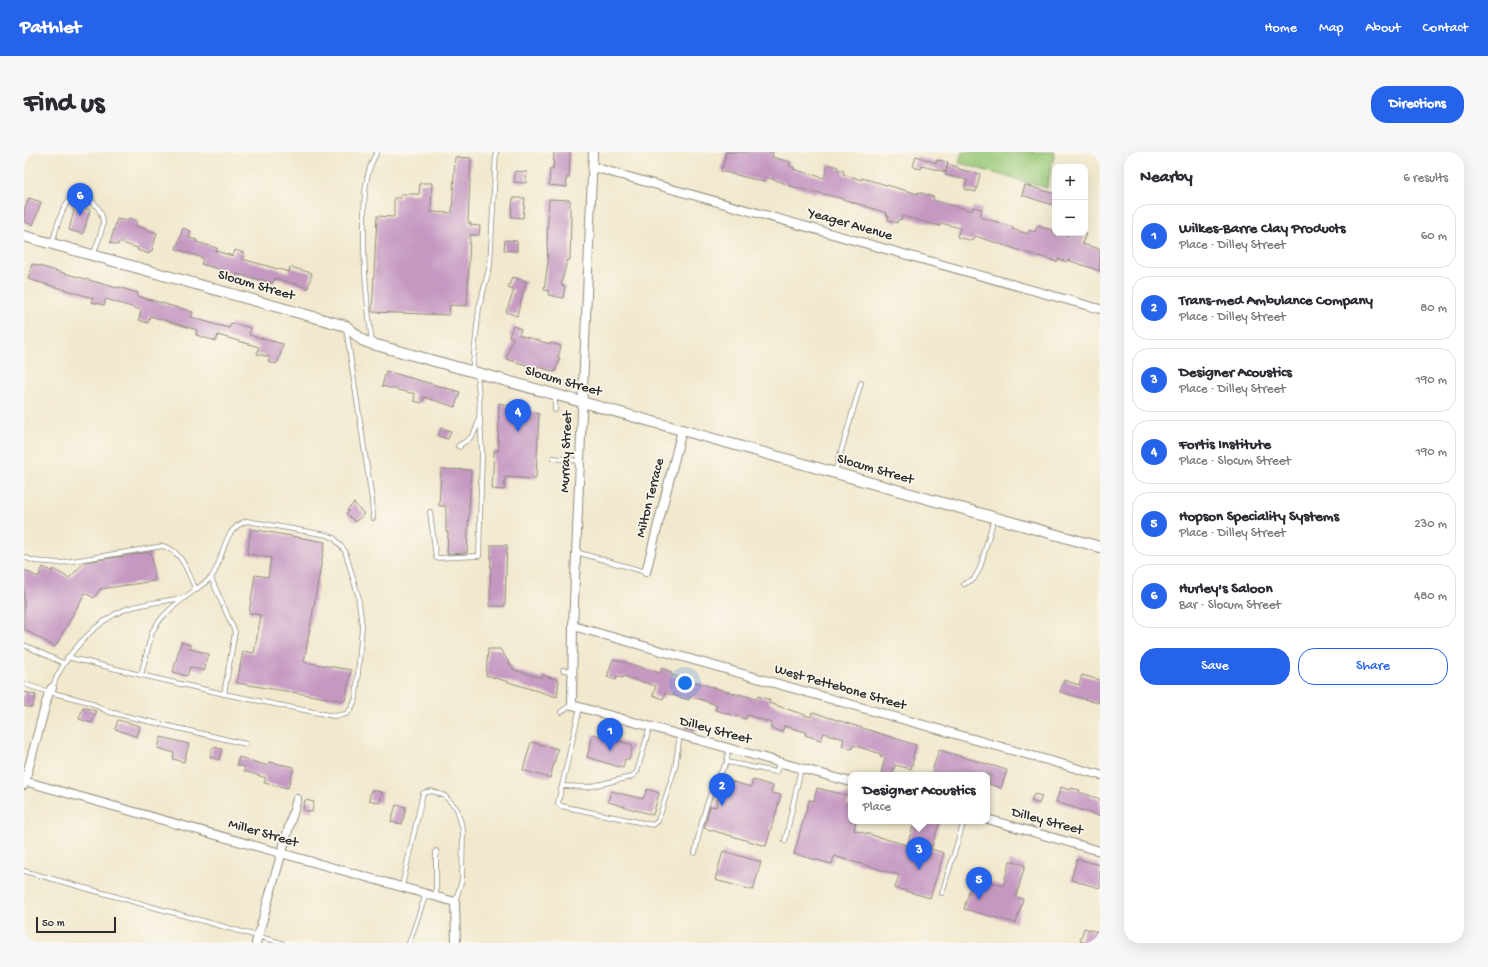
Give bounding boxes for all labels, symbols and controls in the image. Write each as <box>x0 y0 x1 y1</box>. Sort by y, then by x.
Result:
text: Pathlet <box>20 17 81 40</box>
text: Home <box>1265 20 1297 37</box>
text: Map <box>1319 20 1343 37</box>
text: About <box>1365 20 1401 37</box>
text: Contact <box>1423 20 1468 37</box>
button: Directions <box>1371 86 1464 123</box>
text: Find us <box>24 88 104 121</box>
map controls <box>1052 164 1088 236</box>
button: + <box>1052 164 1088 200</box>
text: Nearby <box>1140 168 1193 188</box>
text: 6 results <box>1403 171 1448 186</box>
pin: 6 <box>67 183 93 216</box>
button: − <box>1052 200 1088 236</box>
street label: Yeager Avenue <box>804 204 895 245</box>
text: Wilkes-Barre Clay Products <box>1179 220 1346 238</box>
text: 1 <box>1151 229 1157 244</box>
text: 60 m <box>1421 229 1447 244</box>
text: Place · Dilley Street <box>1179 238 1286 253</box>
street label: Slocum Street <box>216 267 297 305</box>
text: Trans-med Ambulance Company <box>1179 292 1373 310</box>
text: 2 <box>1151 301 1157 316</box>
text: 80 m <box>1420 301 1447 316</box>
text: Place · Dilley Street <box>1179 310 1286 325</box>
street label: Slocum Street <box>523 363 604 401</box>
text: Designer Acoustics <box>1179 364 1292 382</box>
text: 3 <box>1151 373 1157 388</box>
text: 190 m <box>1416 373 1447 388</box>
text: Place · Dilley Street <box>1179 382 1286 397</box>
pin: 4 <box>505 399 531 432</box>
street label: Murray Street <box>557 410 577 493</box>
text: Fortis Institute <box>1179 436 1271 454</box>
text: 4 <box>1151 445 1157 460</box>
text: 190 m <box>1416 445 1447 460</box>
street label: Slocum Street <box>835 451 916 489</box>
text: Place · Slocum Street <box>1179 454 1291 469</box>
street label: Milton Terrace <box>633 456 669 539</box>
text: Hopson Speciality Systems <box>1179 508 1339 526</box>
text: 5 <box>1151 517 1157 532</box>
text: 230 m <box>1414 517 1447 532</box>
text: Place · Dilley Street <box>1179 526 1286 541</box>
text: Hurley's Saloon <box>1179 580 1273 598</box>
text: 6 <box>1151 589 1157 604</box>
text: 480 m <box>1414 589 1447 604</box>
text: Bar · Slocum Street <box>1179 598 1281 613</box>
button: Save <box>1140 648 1290 685</box>
button: Share <box>1298 648 1448 685</box>
street label: West Pettebone Street <box>772 661 909 715</box>
your location <box>675 673 695 693</box>
street label: Dilley Street <box>677 713 754 749</box>
pin: 1 <box>597 718 623 751</box>
popup <box>848 772 990 824</box>
pin: 2 <box>709 773 735 806</box>
text: Designer Acoustics <box>863 782 975 800</box>
text: Place <box>863 800 891 815</box>
street label: Dilley Street <box>1009 804 1086 840</box>
street label: Miller Street <box>226 816 301 852</box>
pin: 3 <box>906 837 932 870</box>
pin: 5 <box>966 867 992 900</box>
scale bar <box>36 915 116 934</box>
text: 50 m <box>42 918 64 930</box>

